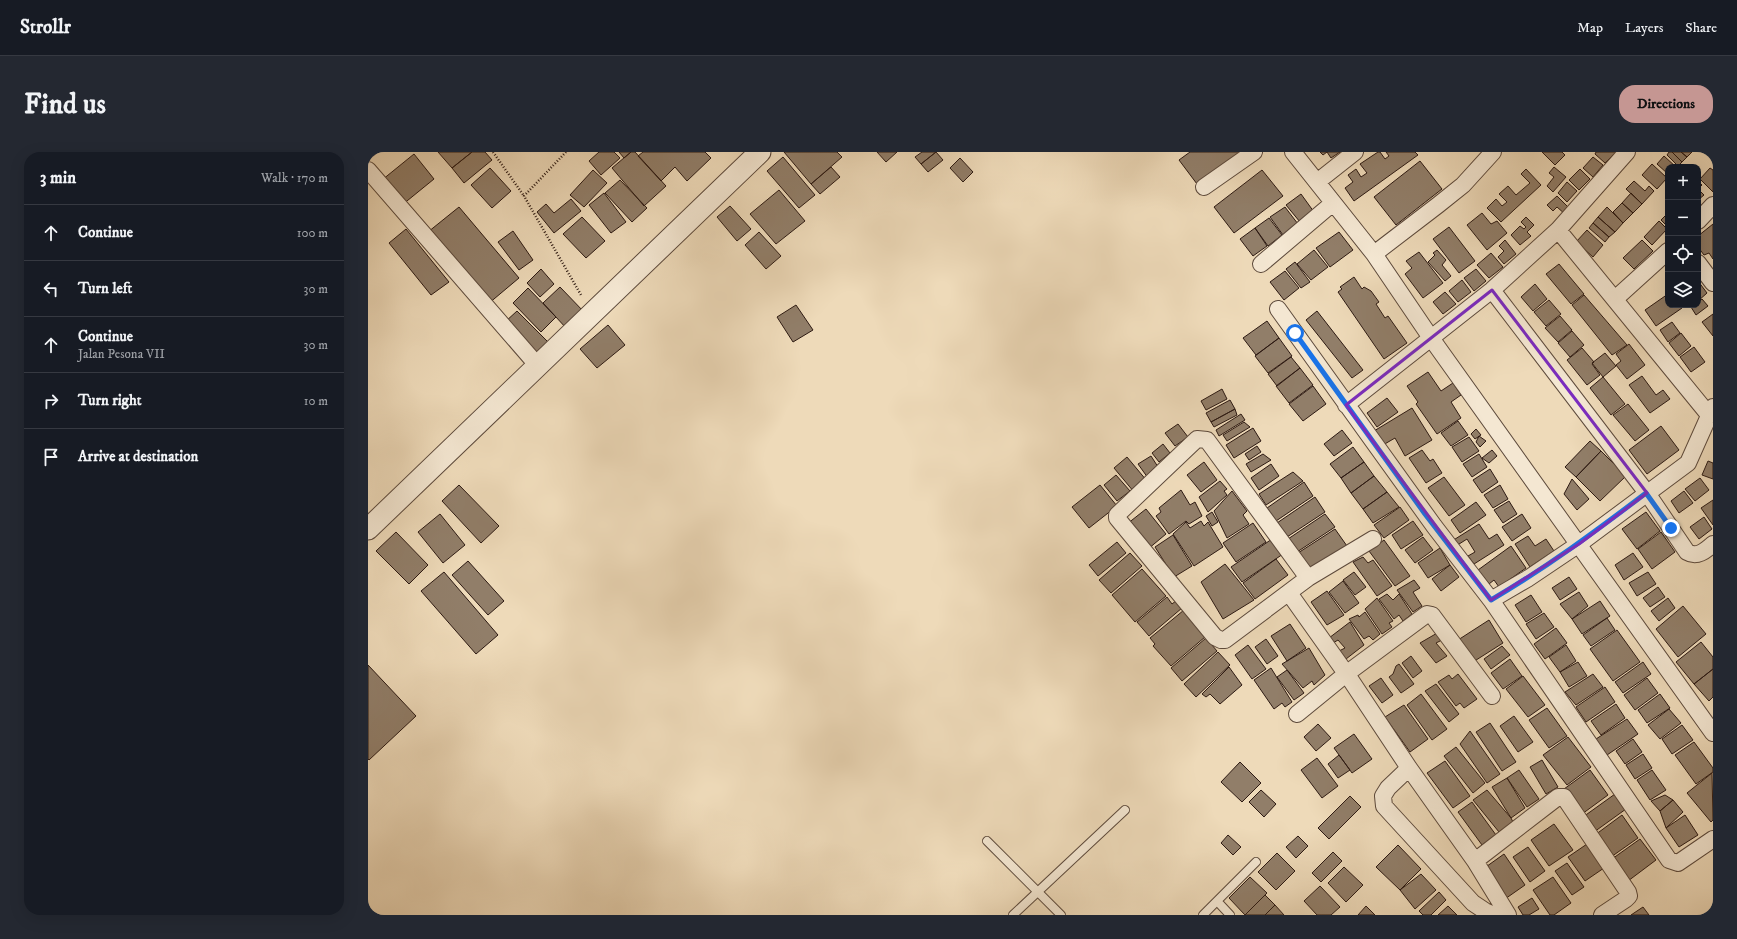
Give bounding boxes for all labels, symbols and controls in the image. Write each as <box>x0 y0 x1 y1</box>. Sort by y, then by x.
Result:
text: Strollr <box>20 16 71 39</box>
text: Map <box>1577 19 1603 37</box>
text: Layers <box>1625 19 1663 37</box>
text: Share <box>1685 19 1717 37</box>
button: Directions <box>1619 85 1713 123</box>
text: Find us <box>24 87 106 122</box>
map controls <box>1665 164 1701 308</box>
button: + <box>1665 164 1701 200</box>
text: 3 min <box>40 167 76 189</box>
text: Walk · 170 m <box>261 170 328 186</box>
button: − <box>1665 200 1701 236</box>
icon: ahead <box>40 222 62 244</box>
text: Continue <box>78 223 133 242</box>
text: 100 m <box>297 225 328 241</box>
button: locate <box>1665 236 1701 272</box>
button: layers <box>1665 272 1701 308</box>
icon: left <box>40 278 62 300</box>
text: Turn left <box>78 279 132 298</box>
text: 30 m <box>304 281 328 297</box>
route start <box>1286 324 1304 342</box>
text: Continue <box>78 327 133 346</box>
icon: ahead <box>40 334 62 356</box>
text: 30 m <box>304 337 328 353</box>
text: Jalan Pesona VII <box>78 346 165 362</box>
icon: right <box>40 390 62 412</box>
text: Turn right <box>78 391 141 410</box>
text: 10 m <box>304 393 328 409</box>
icon: arrive <box>40 446 62 468</box>
text: Arrive at destination <box>78 447 198 466</box>
route end <box>1662 519 1680 537</box>

